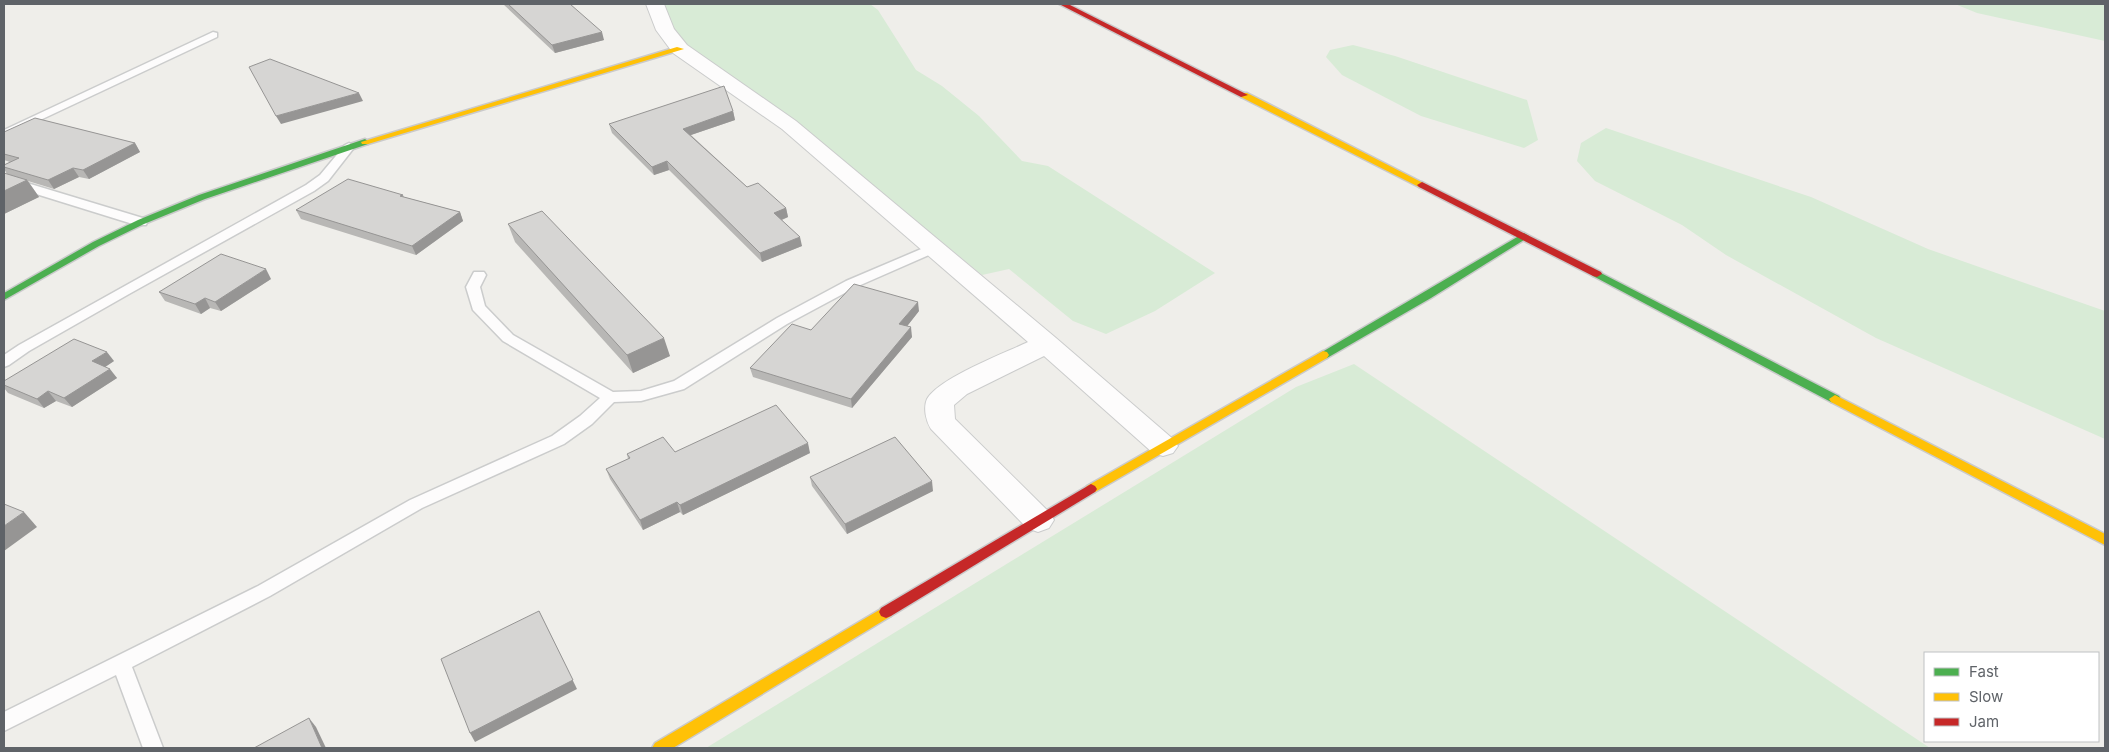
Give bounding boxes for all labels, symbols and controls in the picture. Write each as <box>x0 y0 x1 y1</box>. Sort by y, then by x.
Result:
legend <box>1924 652 2099 742</box>
text: Fast <box>1969 662 1999 681</box>
text: Slow <box>1969 687 2003 706</box>
text: Jam <box>1969 712 1999 731</box>

